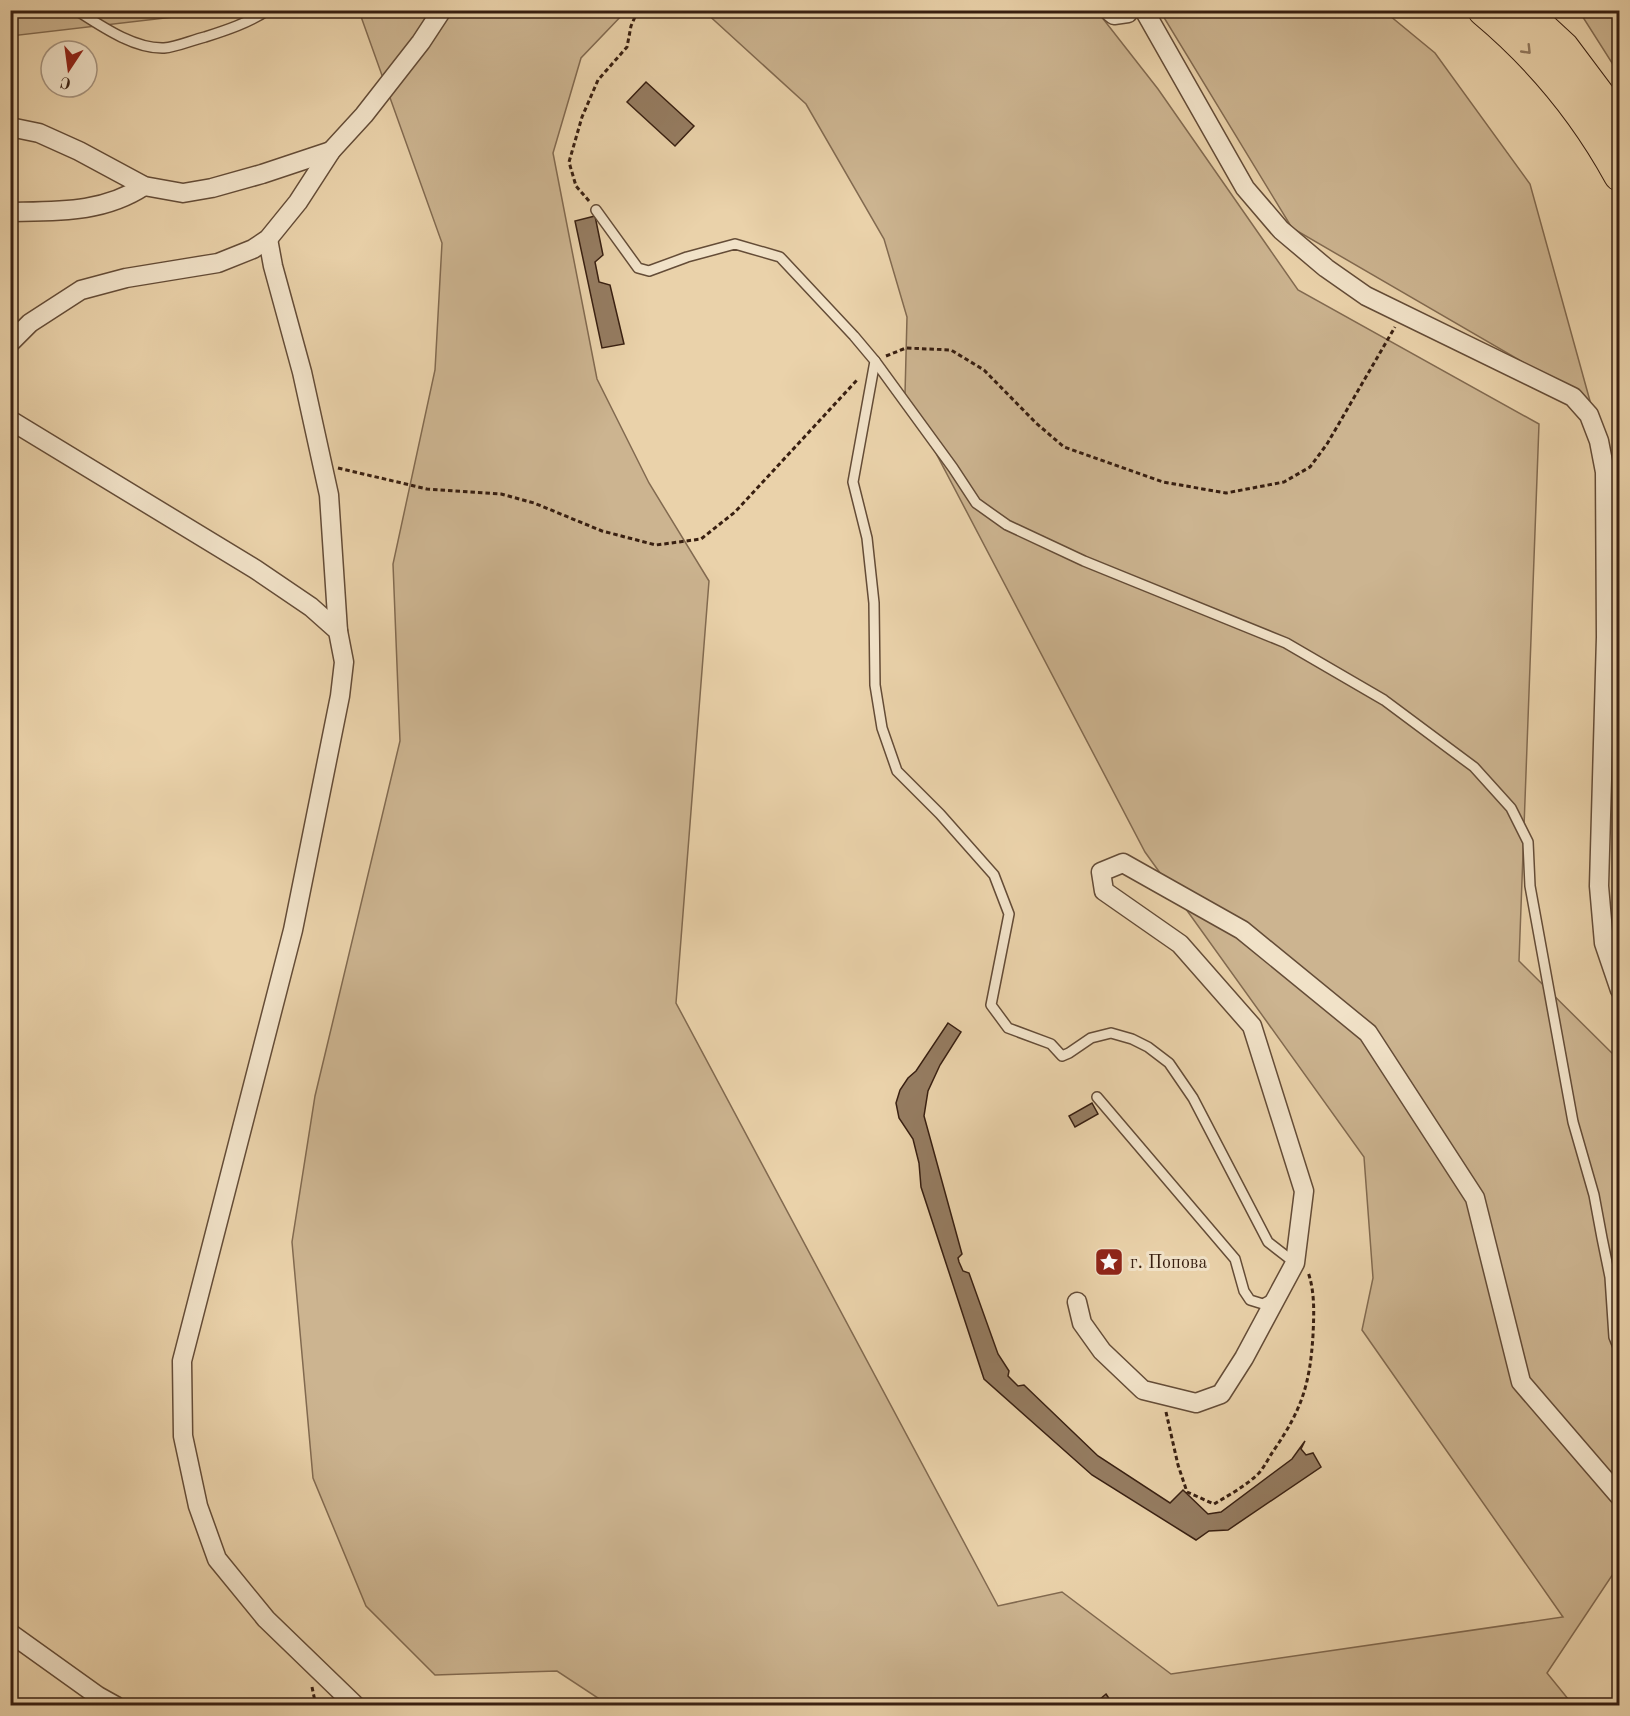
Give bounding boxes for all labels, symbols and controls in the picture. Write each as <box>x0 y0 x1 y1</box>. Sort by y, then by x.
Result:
north arrow <box>39 39 99 99</box>
one-way arrow <box>1520 44 1531 54</box>
text: С <box>59 73 73 91</box>
place icon: г. Попова <box>1093 1246 1125 1278</box>
place label: г. Попова <box>1130 1254 1207 1272</box>

